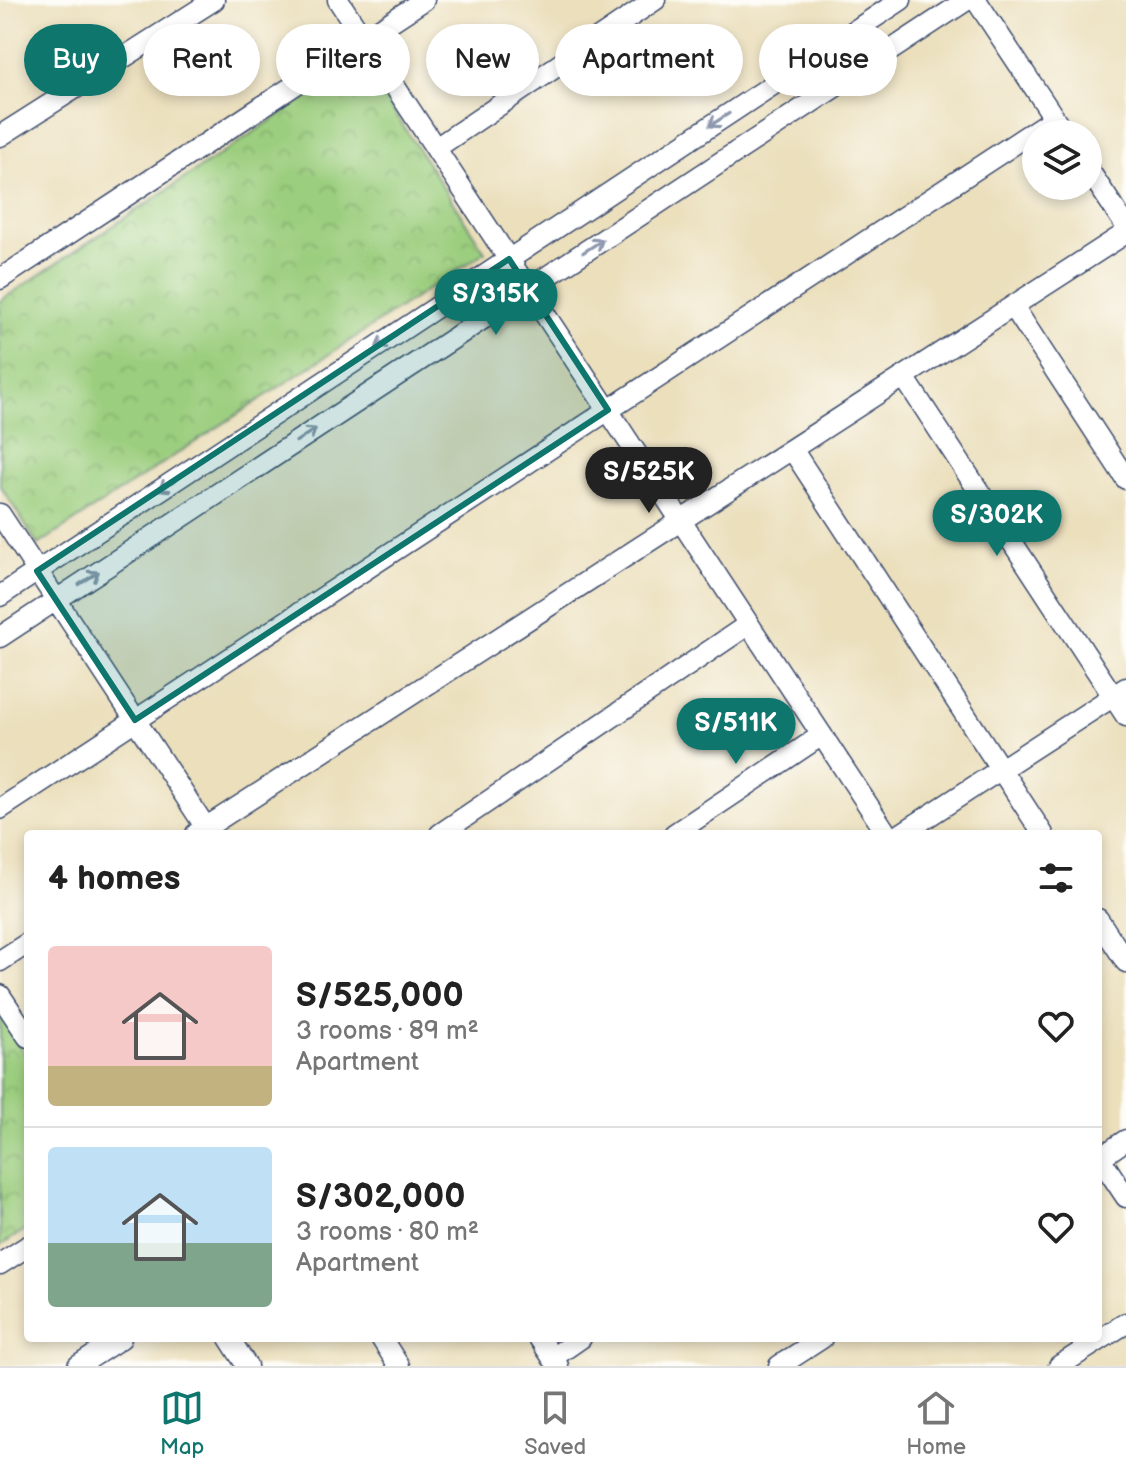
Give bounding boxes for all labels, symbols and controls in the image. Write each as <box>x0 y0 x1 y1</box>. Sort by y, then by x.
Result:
chip: Buy <box>24 24 127 96</box>
chip: Rent <box>143 24 260 96</box>
chip: Filters <box>276 24 410 96</box>
chip: New <box>426 24 539 96</box>
chip: Apartment <box>555 24 743 96</box>
chip: House <box>759 24 897 96</box>
one-way arrow <box>709 112 731 129</box>
map controls <box>1022 120 1102 200</box>
button: layers <box>1022 120 1102 200</box>
one-way arrow <box>581 238 604 254</box>
pin: S/315K <box>431 269 561 337</box>
text: S/315K <box>452 279 540 310</box>
one-way arrow <box>375 333 397 349</box>
one-way arrow <box>294 427 316 444</box>
pin: S/525K <box>584 447 714 515</box>
text: S/525K <box>603 457 695 488</box>
one-way arrow <box>158 476 180 492</box>
pin: S/302K <box>932 490 1062 558</box>
text: S/302K <box>951 500 1043 531</box>
one-way arrow <box>77 570 99 587</box>
pin: S/511K <box>671 698 801 766</box>
text: S/511K <box>695 708 777 739</box>
icon: filters <box>1034 856 1078 900</box>
text: 4 homes <box>48 858 180 899</box>
text: S/525,000 <box>296 975 464 1016</box>
icon: home <box>112 978 208 1074</box>
icon: heart <box>1034 1004 1078 1048</box>
text: 3 rooms · 89 m² <box>296 1016 479 1047</box>
text: Apartment <box>296 1047 419 1078</box>
text: S/302,000 <box>296 1176 465 1217</box>
icon: home <box>112 1179 208 1275</box>
icon: heart <box>1034 1205 1078 1249</box>
text: 3 rooms · 80 m² <box>296 1217 479 1248</box>
text: Apartment <box>296 1248 419 1279</box>
tab: Map <box>160 1386 204 1461</box>
tab: Saved <box>524 1386 586 1461</box>
tab: Home <box>906 1386 966 1461</box>

